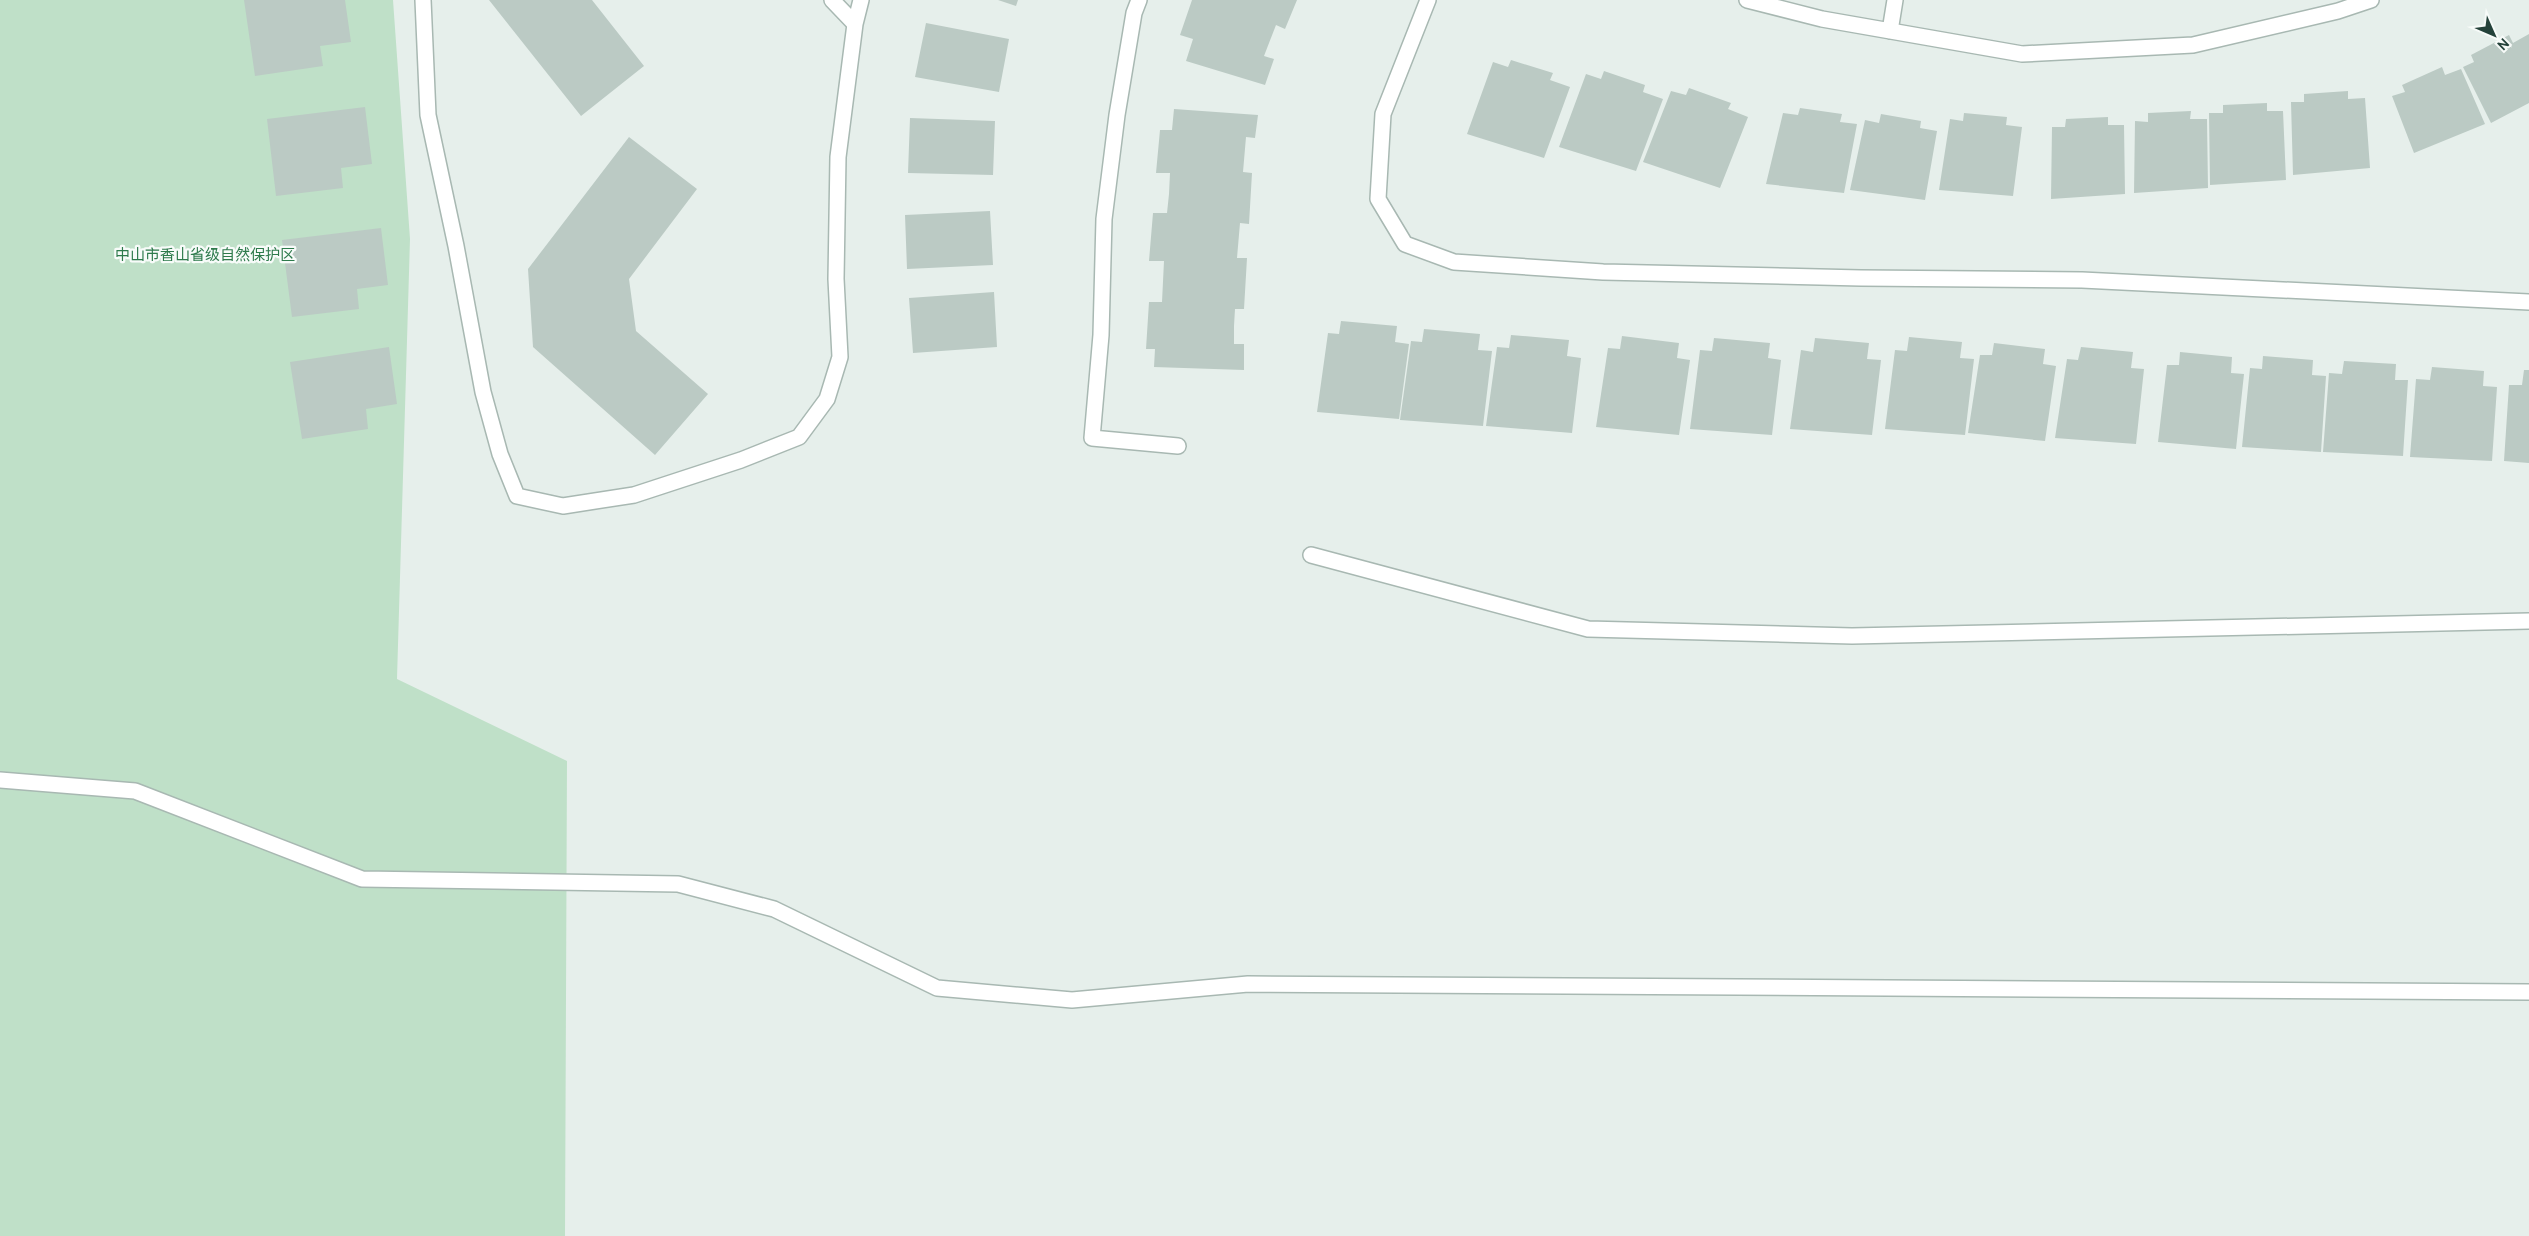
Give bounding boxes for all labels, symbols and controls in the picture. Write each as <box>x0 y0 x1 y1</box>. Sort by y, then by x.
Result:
north arrow <box>2469 10 2519 60</box>
text: N <box>2493 34 2513 54</box>
park label: 中山市香山省级自然保护区 <box>115 246 295 264</box>

